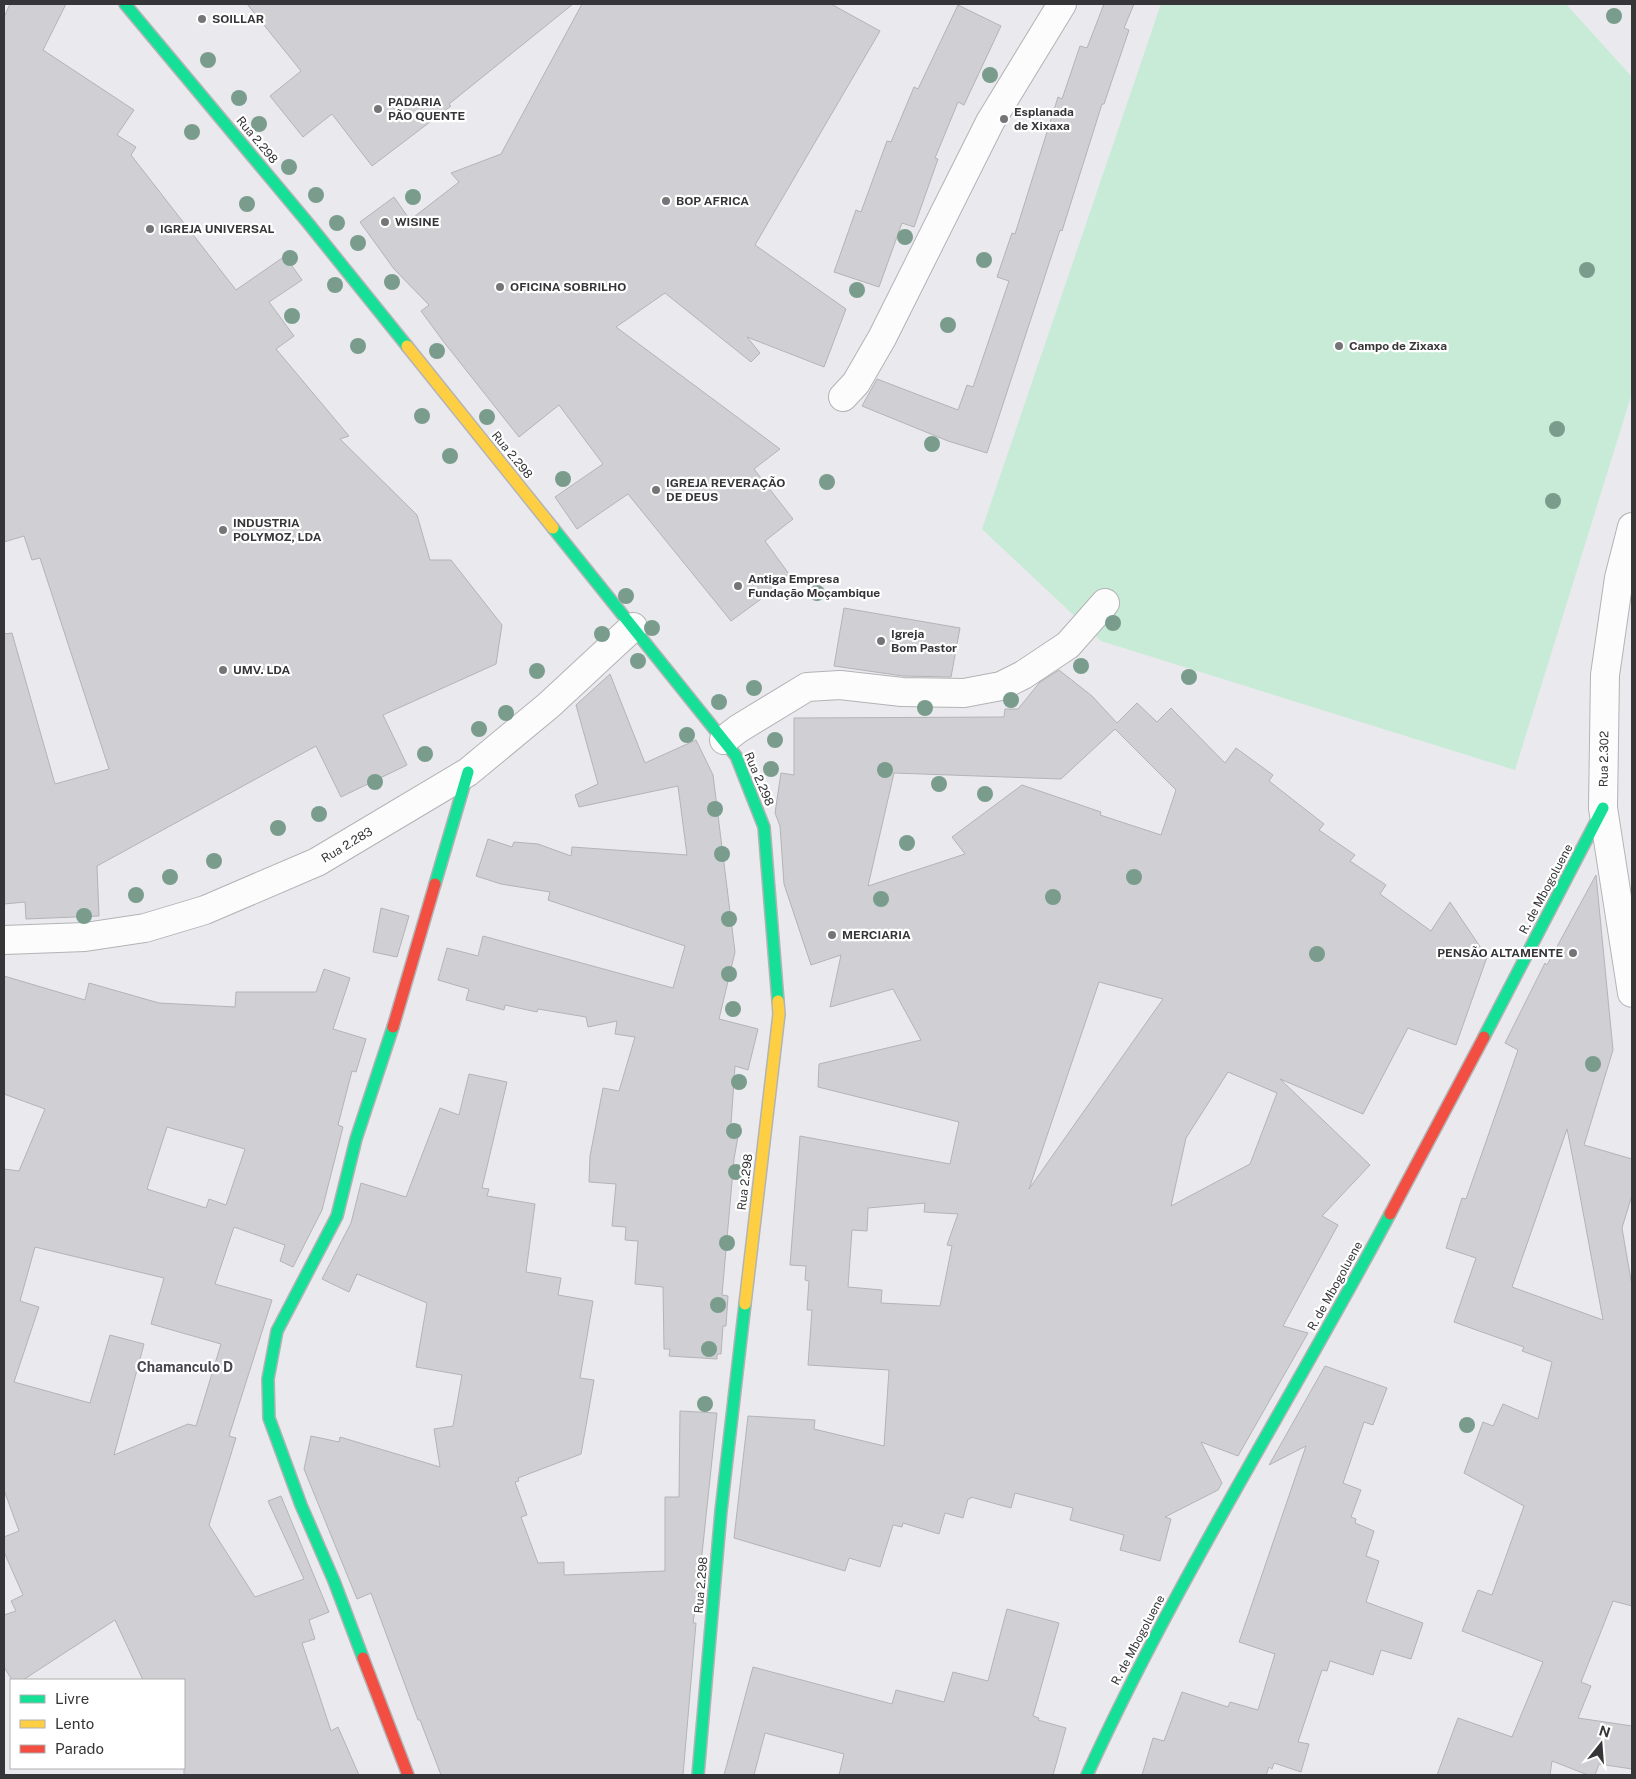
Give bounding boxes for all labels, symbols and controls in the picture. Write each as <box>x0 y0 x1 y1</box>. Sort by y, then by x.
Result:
place label: SOILLAR <box>212 12 264 26</box>
marker: SOILLAR <box>196 13 208 25</box>
place label: PADARIA PÃO QUENTE <box>388 95 465 123</box>
marker: PADARIA PÃO QUENTE <box>372 103 384 115</box>
place label: Esplanada de Xixaxa <box>1014 105 1074 133</box>
marker: Esplanada de Xixaxa <box>998 113 1010 125</box>
street label: Rua 2.298 <box>233 114 281 166</box>
place label: BOP AFRICA <box>676 194 749 208</box>
marker: BOP AFRICA <box>660 195 672 207</box>
place label: WISINE <box>395 215 439 229</box>
marker: WISINE <box>379 216 391 228</box>
place label: IGREJA UNIVERSAL <box>160 222 275 236</box>
marker: IGREJA UNIVERSAL <box>144 223 156 235</box>
place label: OFICINA SOBRILHO <box>510 280 626 294</box>
marker: OFICINA SOBRILHO <box>494 281 506 293</box>
place label: Campo de Zixaxa <box>1349 339 1447 353</box>
marker: Campo de Zixaxa <box>1333 340 1345 352</box>
street label: Rua 2.298 <box>489 428 536 482</box>
place label: IGREJA REVERAÇÃO DE DEUS <box>666 476 785 504</box>
marker: IGREJA REVERAÇÃO DE DEUS <box>650 484 662 496</box>
place label: INDUSTRIA POLYMOZ, LDA <box>233 516 322 544</box>
marker: INDUSTRIA POLYMOZ, LDA <box>217 524 229 536</box>
place label: Antiga Empresa Fundação Moçambique <box>748 572 880 600</box>
marker: Antiga Empresa Fundação Moçambique <box>732 580 744 592</box>
place label: Igreja Bom Pastor <box>891 627 957 655</box>
marker: Igreja Bom Pastor <box>875 635 887 647</box>
place label: UMV. LDA <box>233 663 291 677</box>
marker: UMV. LDA <box>217 664 229 676</box>
street label: Rua 2.302 <box>1597 731 1611 787</box>
street label: Rua 2.298 <box>741 750 777 808</box>
street label: Rua 2.283 <box>319 824 375 866</box>
street label: R. de Mbogoluene <box>1516 841 1576 936</box>
place label: MERCIARIA <box>842 928 911 942</box>
marker: MERCIARIA <box>826 929 838 941</box>
place label: PENSÃO ALTAMENTE <box>1437 946 1563 960</box>
marker: PENSÃO ALTAMENTE <box>1567 947 1579 959</box>
street label: Rua 2.298 <box>735 1153 755 1211</box>
street label: R. de Mbogoluene <box>1305 1239 1365 1333</box>
district label: Chamanculo D <box>137 1359 233 1375</box>
street label: Rua 2.298 <box>692 1556 710 1614</box>
street label: R. de Mbogoluene <box>1108 1592 1168 1687</box>
legend <box>10 1679 185 1769</box>
text: Livre <box>55 1690 89 1707</box>
text: Lento <box>55 1715 94 1732</box>
north arrow <box>1576 1719 1626 1769</box>
text: N <box>1597 1722 1612 1741</box>
text: Parado <box>55 1740 104 1757</box>

